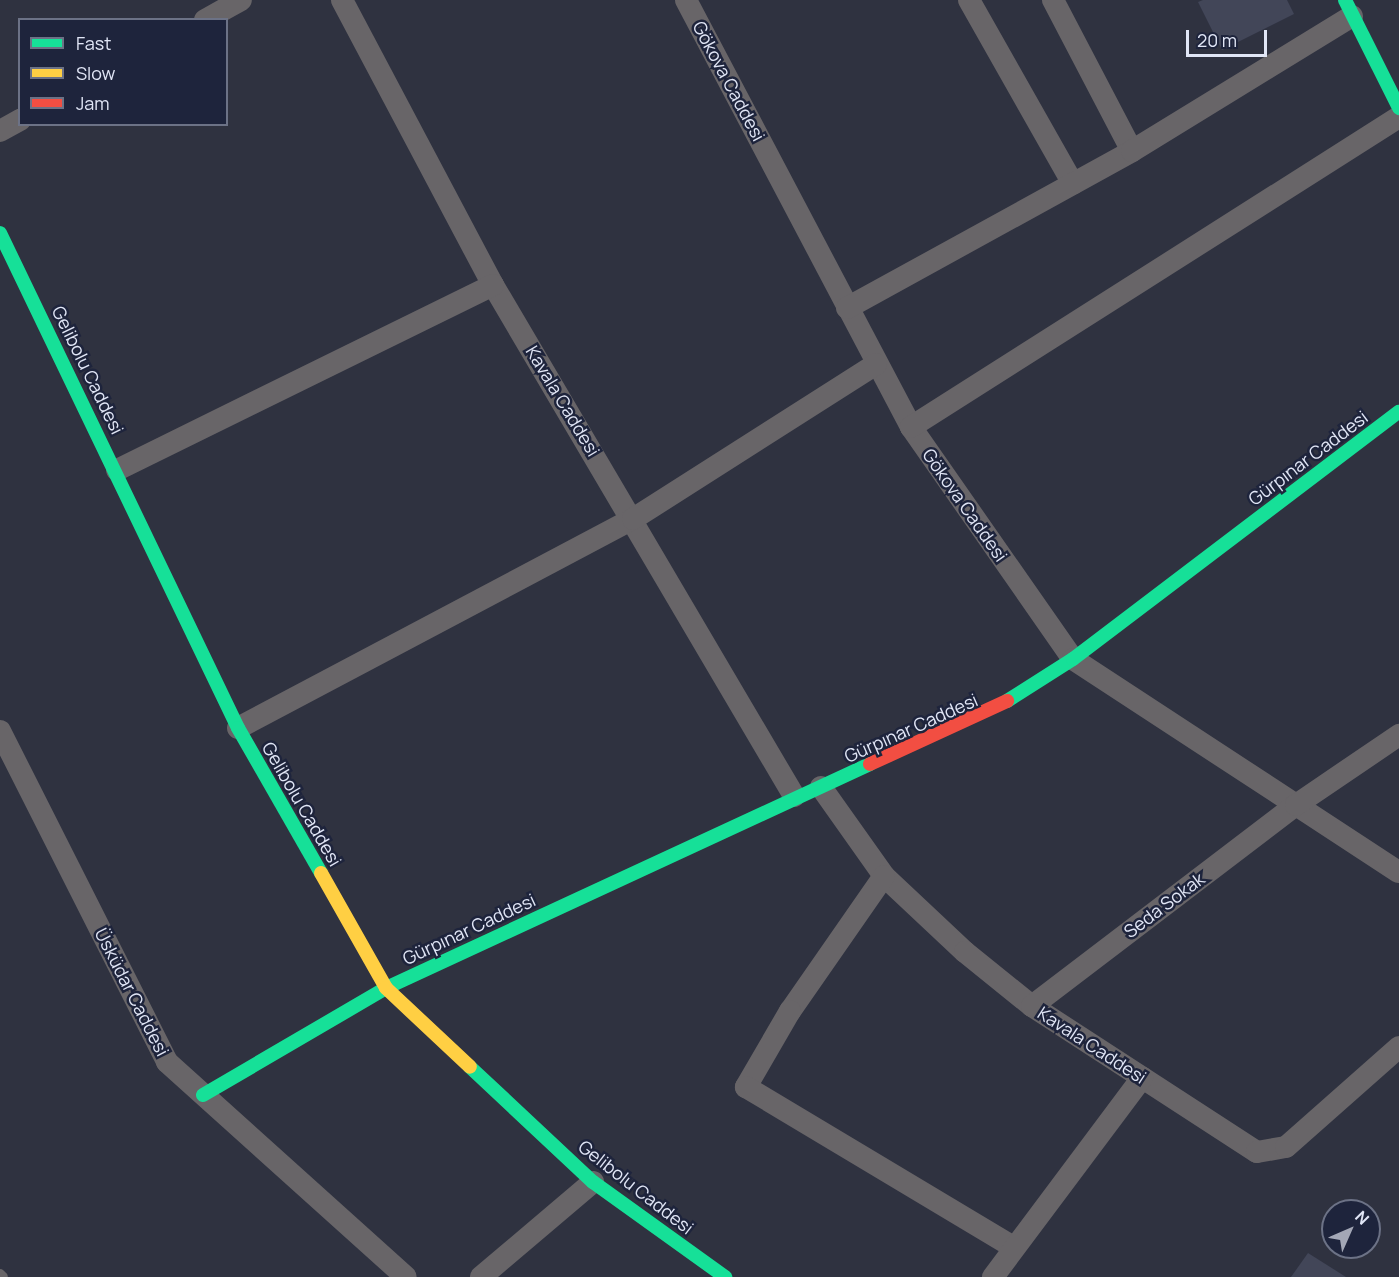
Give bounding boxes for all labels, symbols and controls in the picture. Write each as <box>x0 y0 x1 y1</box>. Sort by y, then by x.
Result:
street label: Gökova Caddesi <box>688 17 770 145</box>
legend <box>18 18 228 126</box>
scale bar <box>1189 18 1270 56</box>
text: 20 m <box>1197 28 1237 52</box>
text: Fast <box>76 31 111 55</box>
text: Slow <box>76 61 115 85</box>
text: Jam <box>76 91 110 115</box>
street label: Gelibolu Caddesi <box>48 302 128 438</box>
street label: Kavala Caddesi <box>522 342 604 460</box>
street label: Gürpınar Caddesi <box>1244 406 1372 510</box>
street label: Gökova Caddesi <box>918 444 1012 566</box>
street label: Gürpınar Caddesi <box>841 689 981 767</box>
street label: Gelibolu Caddesi <box>258 738 346 870</box>
street label: Seda Sokak <box>1119 868 1209 942</box>
street label: Gürpınar Caddesi <box>399 889 539 969</box>
street label: Üsküdar Caddesi <box>90 924 174 1060</box>
street label: Kavala Caddesi <box>1034 1002 1150 1088</box>
street label: Gelibolu Caddesi <box>574 1135 698 1239</box>
north arrow <box>1321 1199 1381 1259</box>
text: N <box>1350 1206 1374 1230</box>

